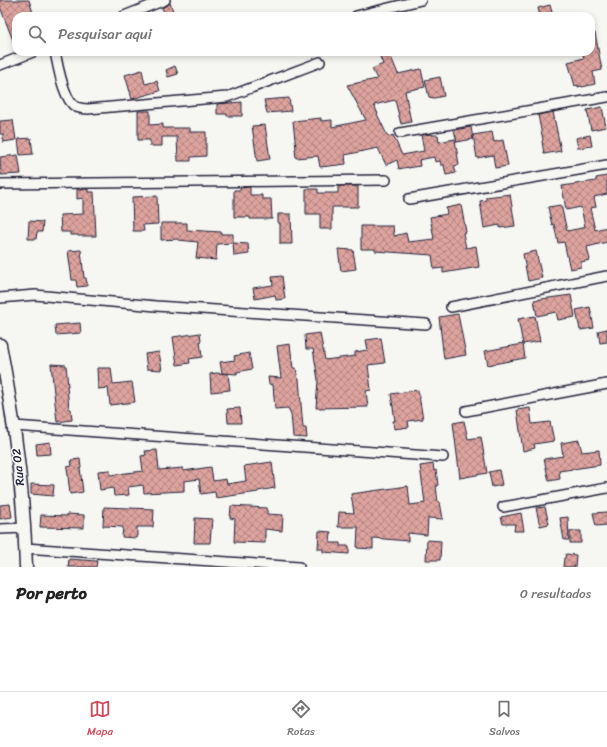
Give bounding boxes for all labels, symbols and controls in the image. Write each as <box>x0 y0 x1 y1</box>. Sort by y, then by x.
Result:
search box <box>12 12 595 56</box>
text: Pesquisar aqui <box>58 21 152 47</box>
icon: search <box>26 23 48 45</box>
street label: Rua 02 <box>5 447 31 487</box>
text: Por perto <box>16 578 87 608</box>
text: 0 resultados <box>520 582 591 605</box>
tab: Mapa <box>87 698 113 741</box>
tab: Rotas <box>287 698 315 741</box>
tab: Salvos <box>489 698 520 741</box>

